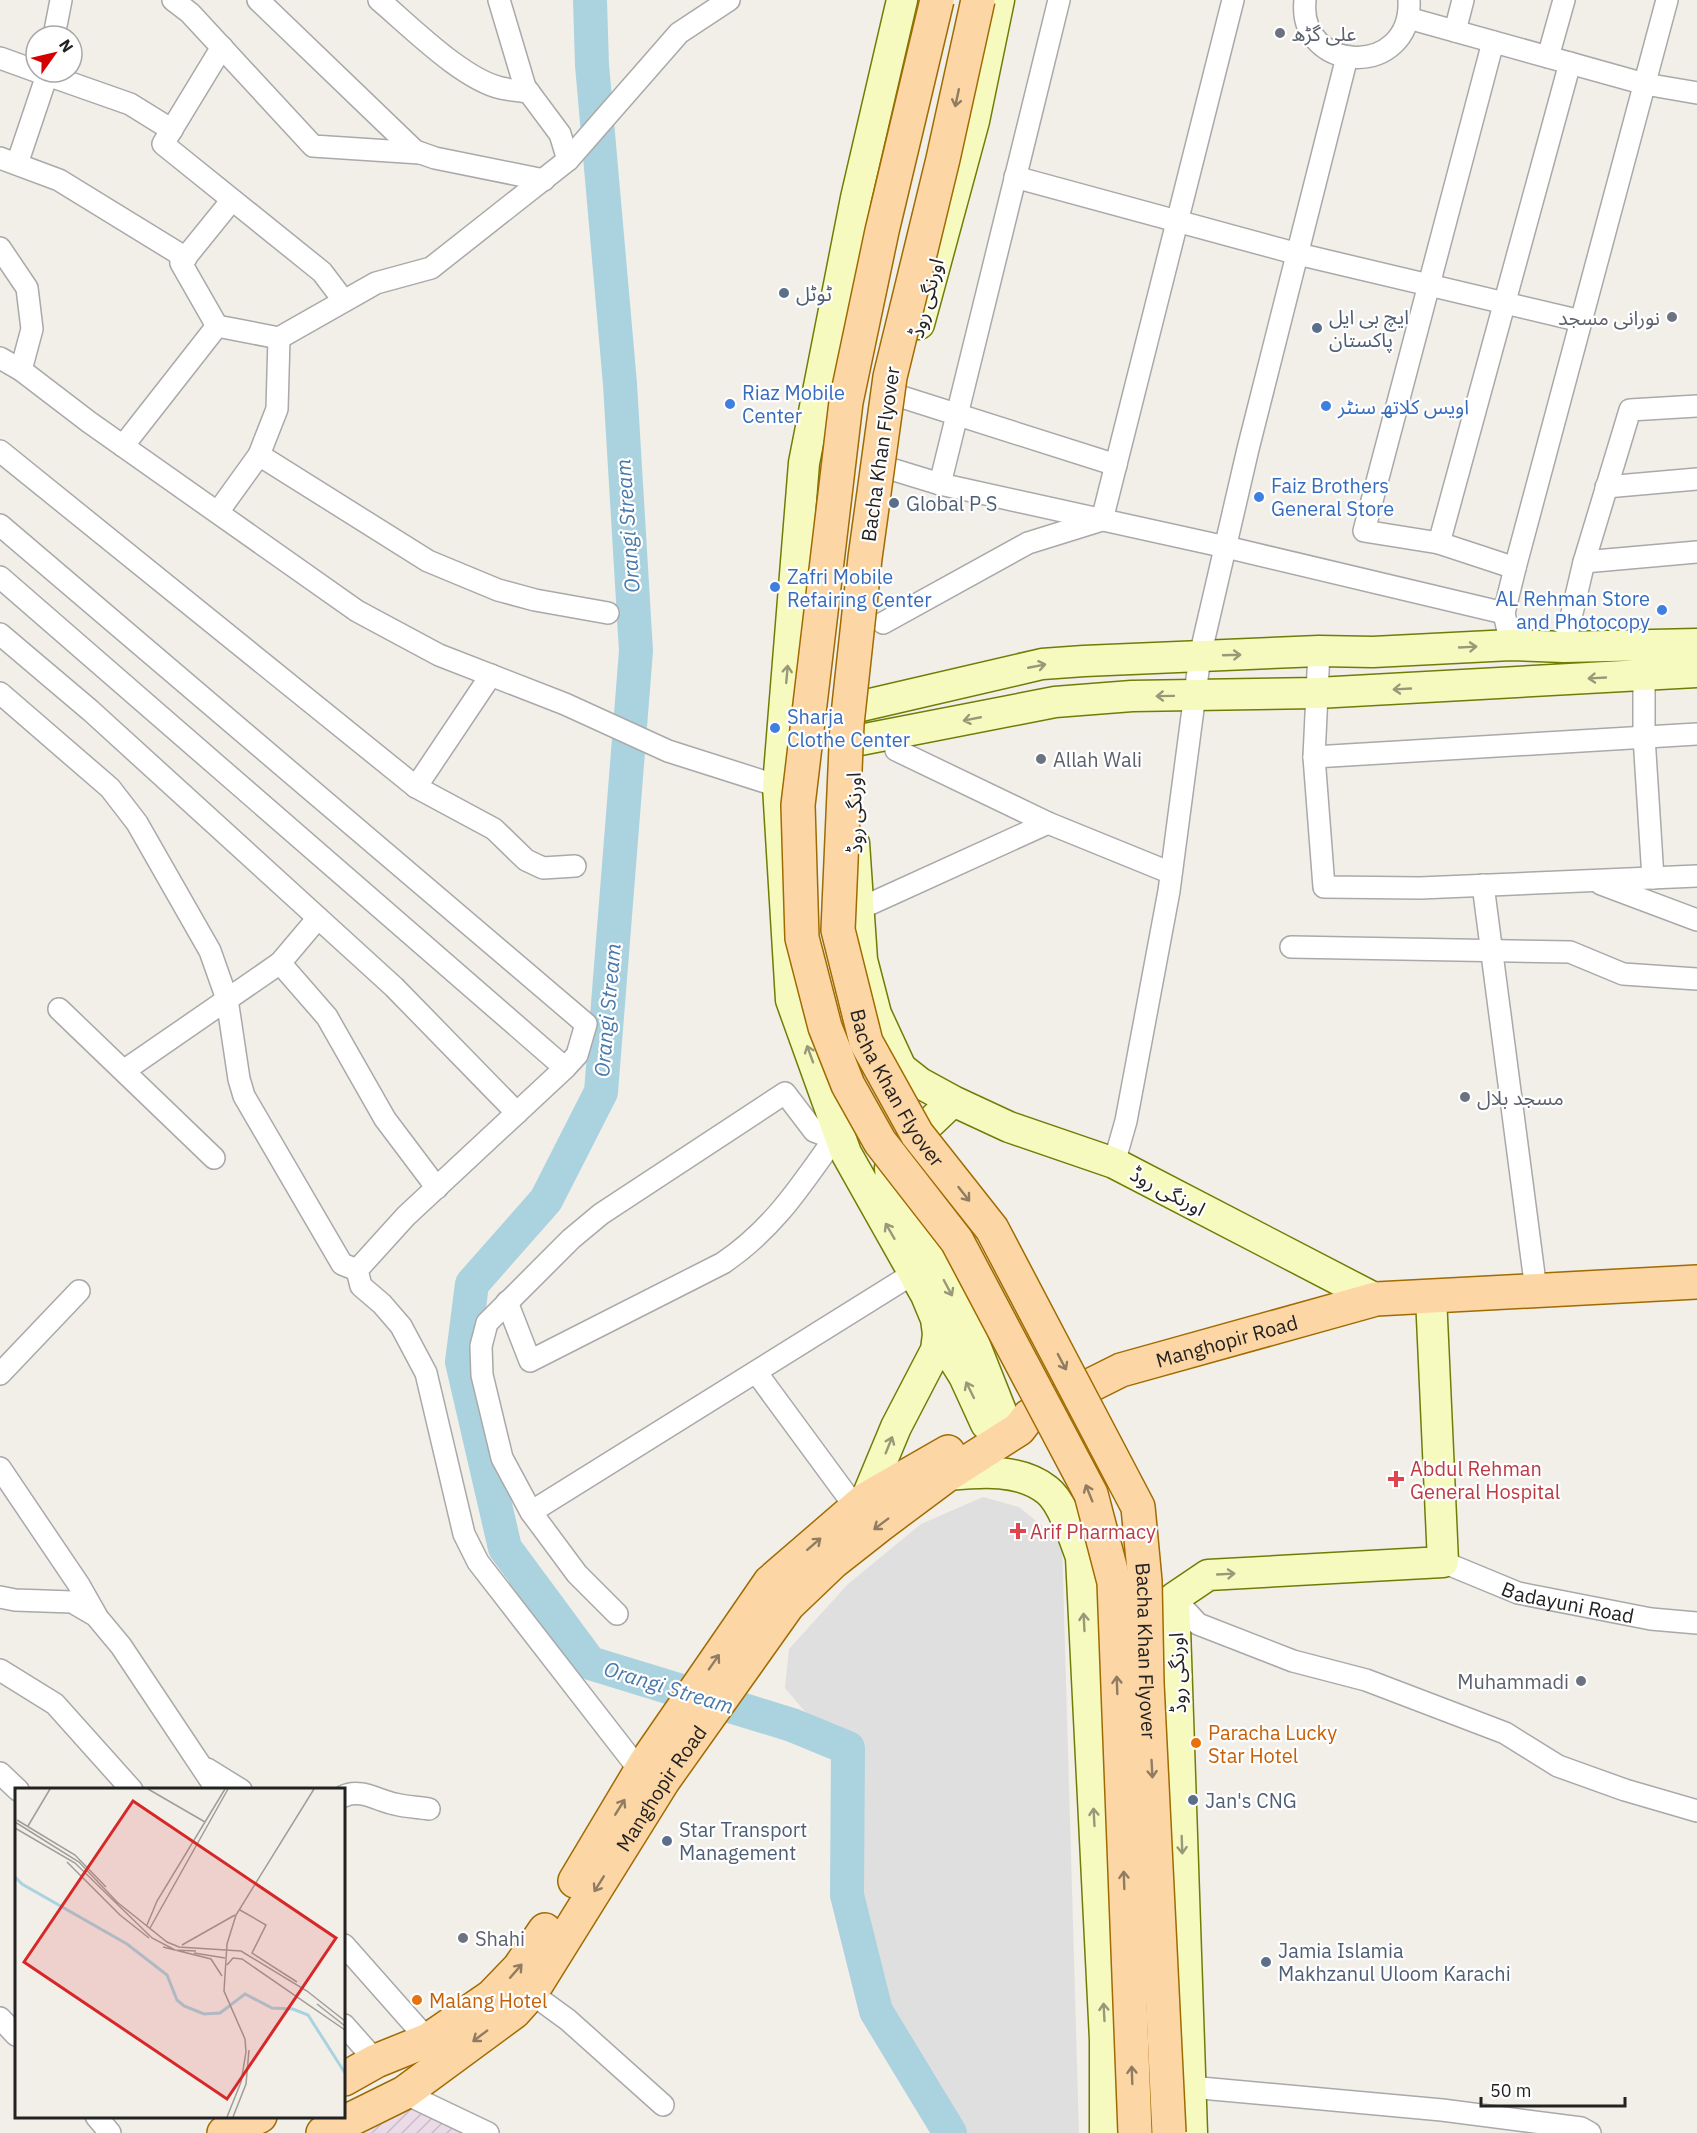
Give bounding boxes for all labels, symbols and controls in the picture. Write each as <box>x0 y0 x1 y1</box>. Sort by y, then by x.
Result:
place label: علی گڑھ <box>1292 20 1356 47</box>
north arrow <box>24 24 84 84</box>
marker: علی گڑھ <box>1273 26 1287 40</box>
text: N <box>55 35 78 56</box>
one-way arrow <box>951 88 962 107</box>
street label: اورنگی روڈ <box>902 255 950 341</box>
place label: ٹوٹل <box>796 280 832 307</box>
marker: ٹوٹل <box>777 286 791 300</box>
place label: ایچ بی ایل پاکستان <box>1329 303 1409 353</box>
place label: نورانی مسجد <box>1558 304 1660 331</box>
marker: نورانی مسجد <box>1665 310 1679 324</box>
marker: ایچ بی ایل پاکستان <box>1310 321 1324 335</box>
street label: Bacha Khan Flyover <box>854 365 906 543</box>
place label: Riaz Mobile Center <box>742 379 845 429</box>
place label: اویس کلاتھ سنٹر <box>1337 393 1469 420</box>
marker: Riaz Mobile Center <box>723 397 737 411</box>
marker: اویس کلاتھ سنٹر <box>1319 399 1333 413</box>
water label: Orangi Stream <box>608 458 646 594</box>
place label: Faiz Brothers General Store <box>1271 472 1394 522</box>
place label: Global P S <box>906 490 997 517</box>
marker: Faiz Brothers General Store <box>1252 490 1266 504</box>
marker: Global P S <box>887 496 901 510</box>
place label: Zafri Mobile Refairing Center <box>787 563 932 613</box>
marker: Zafri Mobile Refairing Center <box>768 580 782 594</box>
place label: AL Rehman Store and Photocopy <box>1495 585 1650 635</box>
marker: AL Rehman Store and Photocopy <box>1655 603 1669 617</box>
one-way arrow <box>1458 641 1478 652</box>
one-way arrow <box>1221 649 1241 660</box>
one-way arrow <box>1027 660 1046 671</box>
one-way arrow <box>782 664 793 684</box>
one-way arrow <box>1587 673 1607 684</box>
one-way arrow <box>1392 683 1412 694</box>
one-way arrow <box>1156 690 1176 701</box>
place label: Sharja Clothe Center <box>787 703 910 753</box>
one-way arrow <box>963 714 982 725</box>
marker: Sharja Clothe Center <box>768 721 782 735</box>
place label: Allah Wali <box>1053 746 1142 773</box>
marker: Allah Wali <box>1034 752 1048 766</box>
street label: اورنگی روڈ <box>840 772 868 854</box>
water label: Orangi Stream <box>587 942 627 1078</box>
street label: Bacha Khan Flyover <box>845 1006 951 1172</box>
one-way arrow <box>803 1045 814 1063</box>
place label: مسجد بلال <box>1477 1084 1564 1111</box>
marker: مسجد بلال <box>1458 1090 1472 1104</box>
street label: اورنگی روڈ <box>1126 1160 1210 1222</box>
one-way arrow <box>958 1186 971 1202</box>
one-way arrow <box>884 1222 895 1240</box>
one-way arrow <box>943 1278 954 1296</box>
street label: Manghopir Road <box>1153 1308 1301 1373</box>
one-way arrow <box>1057 1353 1068 1371</box>
one-way arrow <box>964 1381 976 1399</box>
one-way arrow <box>884 1436 895 1455</box>
place label: Abdul Rehman General Hospital <box>1410 1455 1560 1505</box>
marker: Abdul Rehman General Hospital <box>1387 1470 1405 1488</box>
one-way arrow <box>1083 1485 1094 1503</box>
one-way arrow <box>873 1518 889 1531</box>
place label: Arif Pharmacy <box>1030 1518 1156 1545</box>
marker: Arif Pharmacy <box>1011 1524 1025 1538</box>
one-way arrow <box>806 1537 821 1551</box>
street label: Bacha Khan Flyover <box>1130 1561 1163 1740</box>
one-way arrow <box>1215 1569 1235 1580</box>
street label: Badayuni Road <box>1498 1574 1636 1629</box>
one-way arrow <box>1079 1613 1090 1633</box>
street label: اورنگی روڈ <box>1162 1632 1192 1714</box>
water label: Orangi Stream <box>601 1654 737 1720</box>
one-way arrow <box>708 1654 720 1670</box>
place label: Muhammadi <box>1457 1668 1569 1695</box>
marker: Muhammadi <box>1574 1674 1588 1688</box>
one-way arrow <box>1111 1675 1123 1695</box>
street label: Manghopir Road <box>609 1719 712 1856</box>
place label: Paracha Lucky Star Hotel <box>1208 1719 1337 1769</box>
marker: Paracha Lucky Star Hotel <box>1189 1736 1203 1750</box>
one-way arrow <box>1147 1759 1158 1779</box>
place label: Jan's CNG <box>1205 1787 1297 1814</box>
inset map <box>15 1788 345 2118</box>
marker: Jan's CNG <box>1186 1793 1200 1807</box>
one-way arrow <box>615 1799 627 1816</box>
one-way arrow <box>1088 1807 1099 1827</box>
place label: Star Transport Management <box>679 1816 807 1866</box>
marker: Star Transport Management <box>660 1834 674 1848</box>
one-way arrow <box>1177 1835 1188 1855</box>
one-way arrow <box>1118 1870 1129 1890</box>
one-way arrow <box>593 1876 605 1892</box>
place label: Shahi <box>475 1925 525 1952</box>
marker: Shahi <box>456 1931 470 1945</box>
place label: Jamia Islamia Makhzanul Uloom Karachi <box>1278 1937 1511 1987</box>
marker: Jamia Islamia Makhzanul Uloom Karachi <box>1259 1955 1273 1969</box>
one-way arrow <box>509 1964 523 1979</box>
place label: Malang Hotel <box>429 1987 547 2014</box>
marker: Malang Hotel <box>410 1993 424 2007</box>
one-way arrow <box>1098 2002 1109 2022</box>
one-way arrow <box>473 2030 489 2043</box>
one-way arrow <box>1127 2065 1138 2085</box>
scale bar <box>1481 2070 1625 2108</box>
text: 50 m <box>1490 2079 1532 2102</box>

